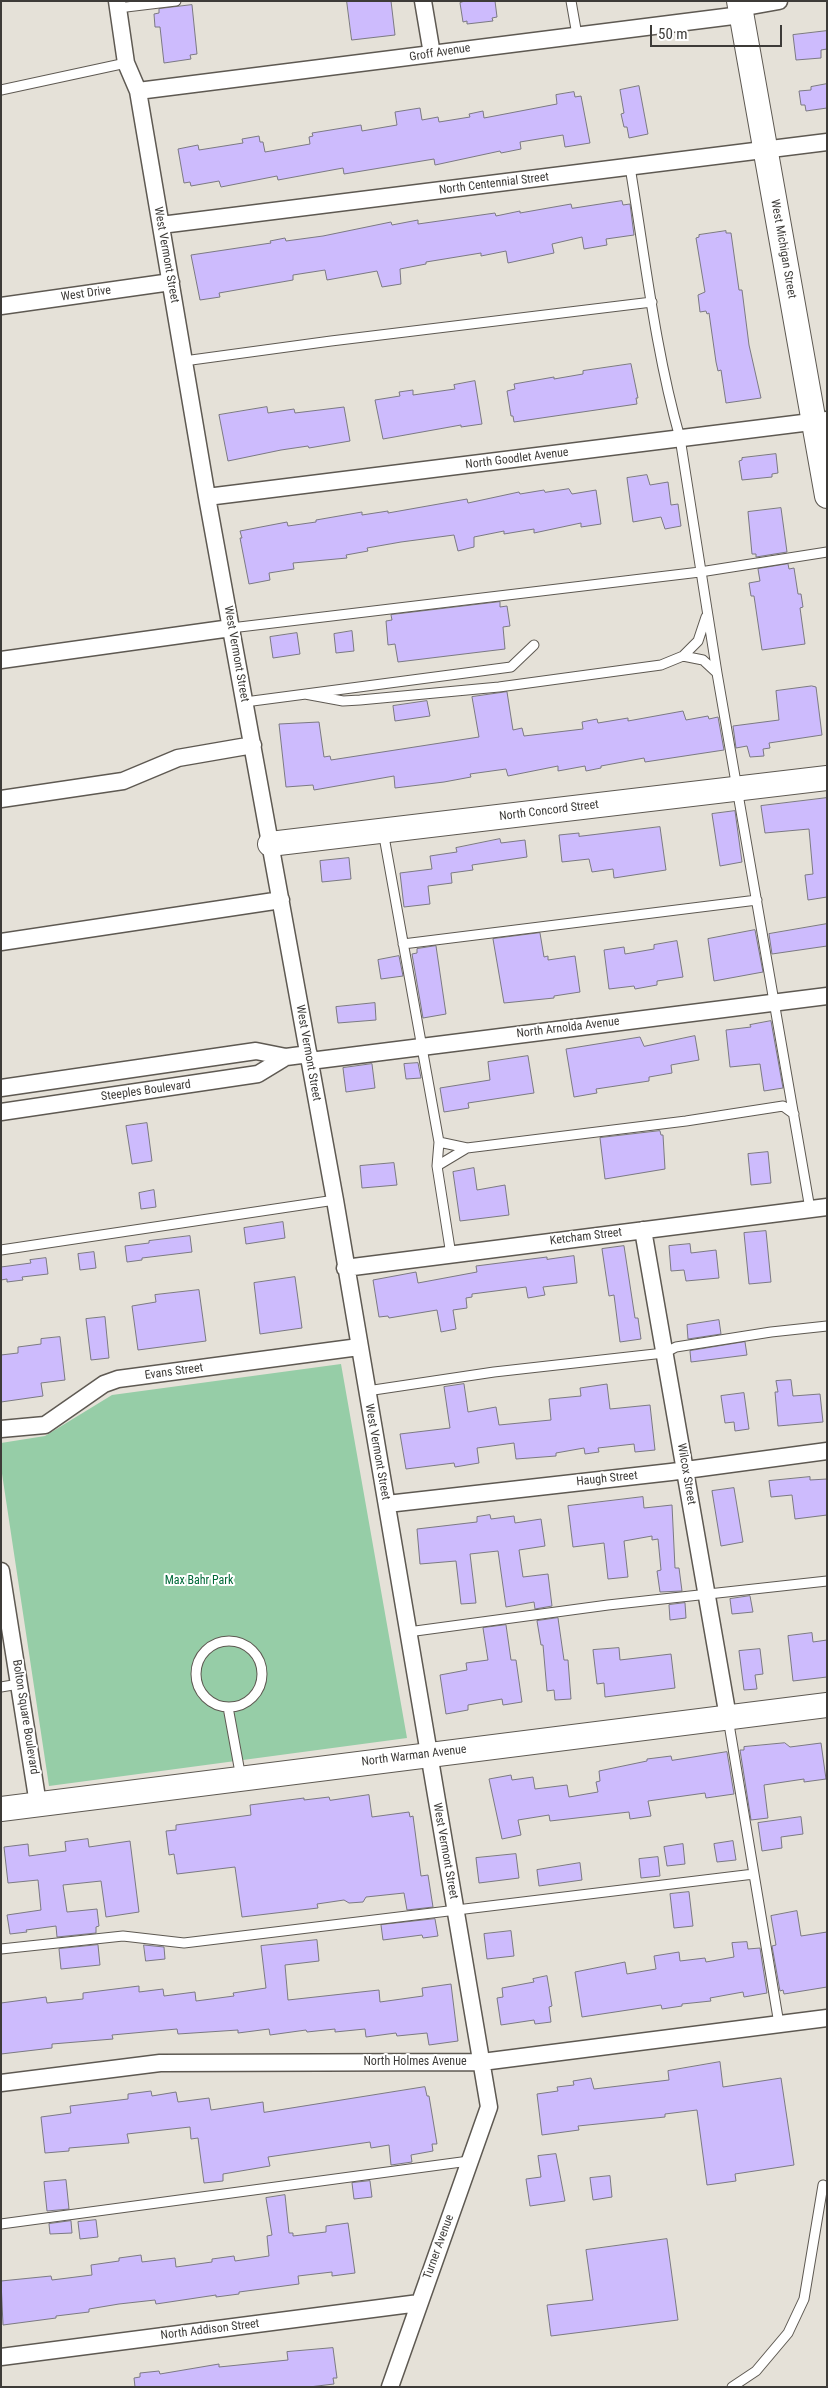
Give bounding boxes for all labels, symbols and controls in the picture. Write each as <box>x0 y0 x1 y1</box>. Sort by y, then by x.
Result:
scale bar <box>653 15 786 47</box>
text: 50 m <box>658 25 688 43</box>
street label: Groff Avenue <box>408 41 472 65</box>
street label: North Centennial Street <box>438 170 550 198</box>
street label: West Michigan Street <box>767 198 799 300</box>
street label: West Vermont Street <box>150 206 182 304</box>
street label: West Drive <box>60 283 112 305</box>
street label: North Goodlet Avenue <box>465 446 569 472</box>
street label: West Vermont Street <box>220 605 252 703</box>
street label: North Concord Street <box>498 798 600 824</box>
street label: West Vermont Street <box>292 1004 324 1102</box>
street label: North Arnolda Avenue <box>516 1015 620 1041</box>
street label: Steeples Boulevard <box>100 1078 192 1104</box>
street label: Ketcham Street <box>549 1225 623 1249</box>
street label: Evans Street <box>144 1361 204 1383</box>
street label: West Vermont Street <box>361 1403 393 1501</box>
street label: Wilcox Street <box>674 1442 698 1506</box>
street label: Haugh Street <box>576 1469 638 1489</box>
park label: Max Bahr Park <box>165 1574 233 1588</box>
street label: Bolton Square Boulevard <box>9 1659 41 1775</box>
street label: North Warman Avenue <box>361 1742 467 1770</box>
street label: West Vermont Street <box>429 1802 461 1900</box>
street label: North Holmes Avenue <box>363 2055 467 2069</box>
street label: Turner Avenue <box>421 2213 457 2281</box>
street label: North Addison Street <box>160 2317 260 2343</box>

